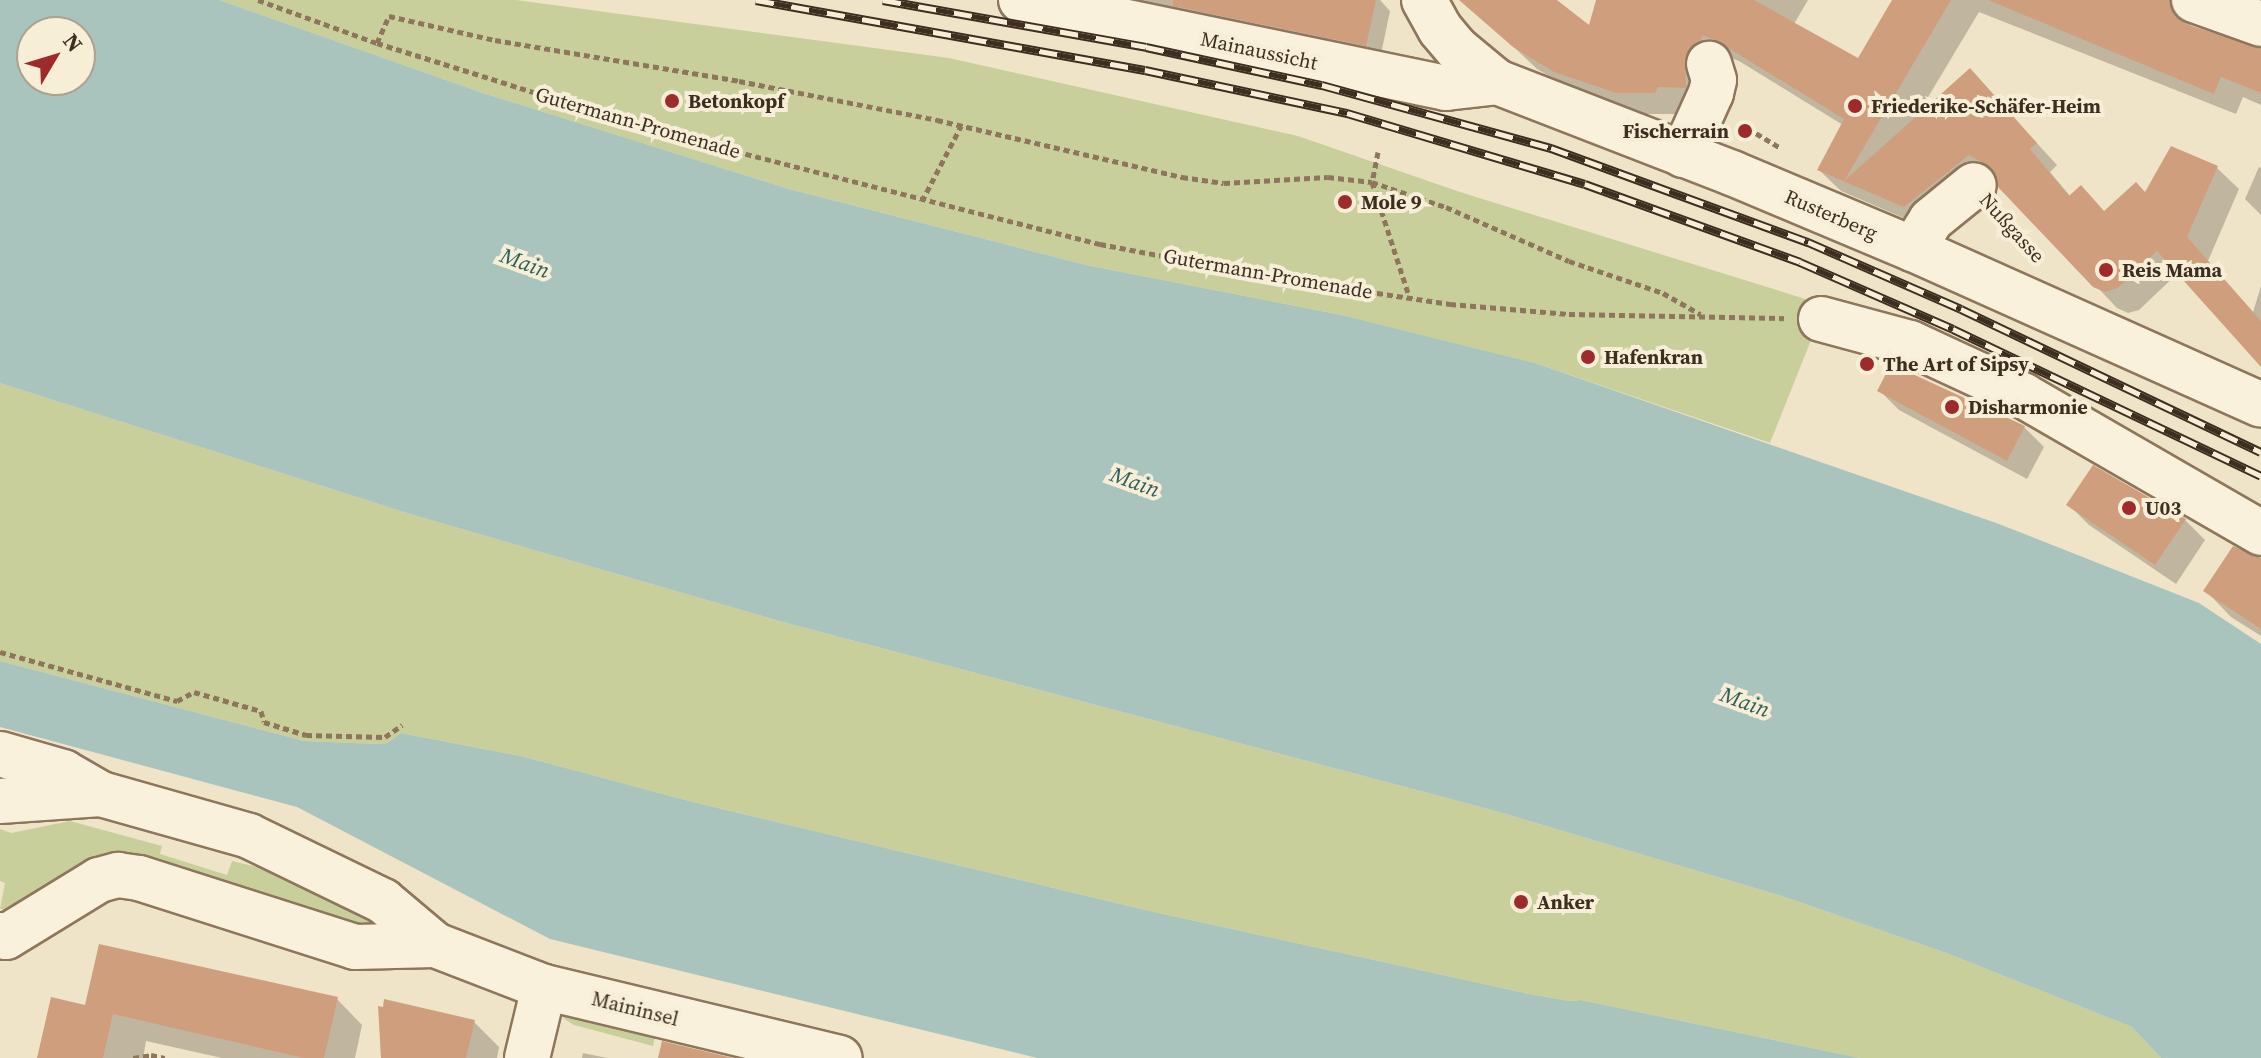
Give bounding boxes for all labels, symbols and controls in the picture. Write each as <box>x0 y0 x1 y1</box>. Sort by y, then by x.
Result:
north arrow <box>16 16 96 96</box>
text: N <box>57 27 90 58</box>
street label: Mainaussicht <box>1198 27 1320 75</box>
street label: Gutermann-Promenade <box>533 82 743 164</box>
place label: Betonkopf <box>688 89 784 113</box>
marker: Betonkopf <box>663 92 681 110</box>
place label: Friederike-Schäfer-Heim <box>1871 94 2101 118</box>
marker: Friederike-Schäfer-Heim <box>1846 97 1864 115</box>
place label: Fischerrain <box>1623 119 1729 143</box>
marker: Fischerrain <box>1736 122 1754 140</box>
street label: Rusterberg <box>1781 185 1881 245</box>
street label: Nußgasse <box>1974 188 2050 268</box>
place label: Mole 9 <box>1361 190 1422 214</box>
marker: Mole 9 <box>1336 193 1354 211</box>
water label: Main <box>497 242 553 284</box>
street label: Gutermann-Promenade <box>1162 244 1374 304</box>
place label: Reis Mama <box>2122 258 2222 282</box>
marker: Reis Mama <box>2097 261 2115 279</box>
place label: Hafenkran <box>1604 345 1703 369</box>
marker: Hafenkran <box>1579 348 1597 366</box>
place label: The Art of Sipsy <box>1883 352 2029 376</box>
marker: The Art of Sipsy <box>1858 355 1876 373</box>
place label: Disharmonie <box>1968 395 2088 419</box>
marker: Disharmonie <box>1943 398 1961 416</box>
water label: Main <box>1107 461 1163 503</box>
place label: U03 <box>2145 496 2181 520</box>
marker: U03 <box>2120 499 2138 517</box>
water label: Main <box>1717 681 1773 723</box>
place label: Anker <box>1537 890 1594 914</box>
marker: Anker <box>1512 893 1530 911</box>
street label: Maininsel <box>589 987 681 1031</box>

